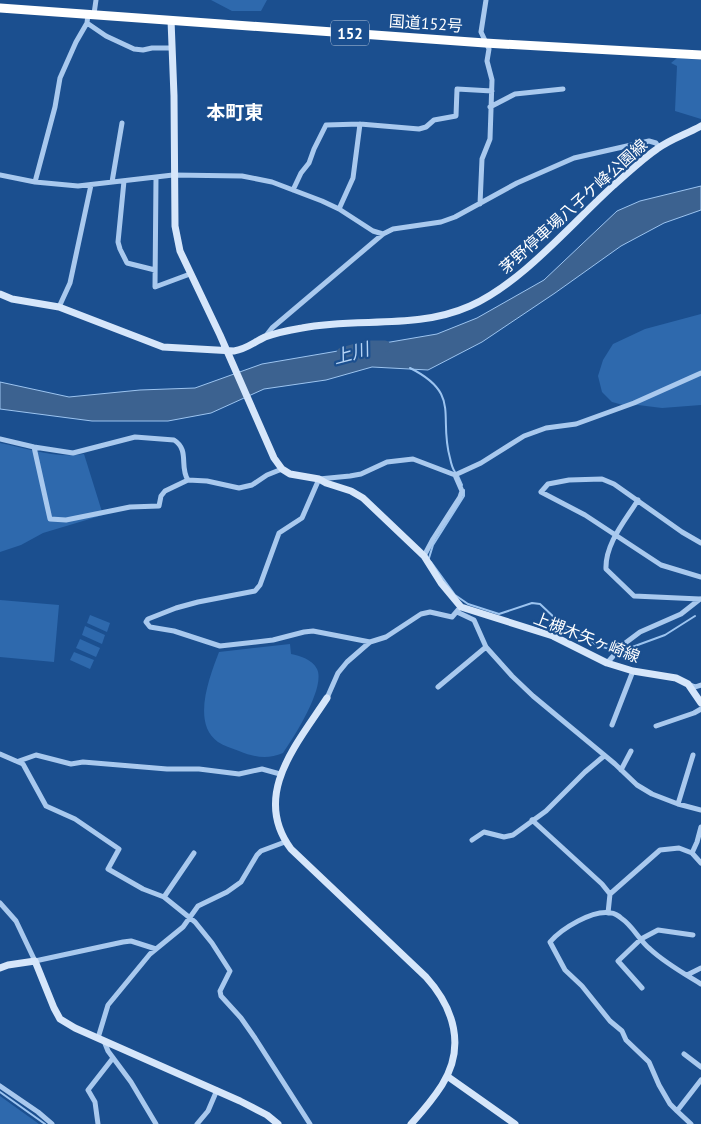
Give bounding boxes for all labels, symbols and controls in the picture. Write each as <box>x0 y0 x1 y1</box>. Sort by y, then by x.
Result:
street label: 国道152号 <box>388 10 464 36</box>
road number: 152 <box>331 20 369 46</box>
district label: 本町東 <box>206 100 264 124</box>
street label: 茅野停車場八子ケ峰公園線 <box>495 134 651 278</box>
water label: 上川 <box>331 337 373 369</box>
street label: 上槻木矢ヶ崎線 <box>531 608 643 666</box>

